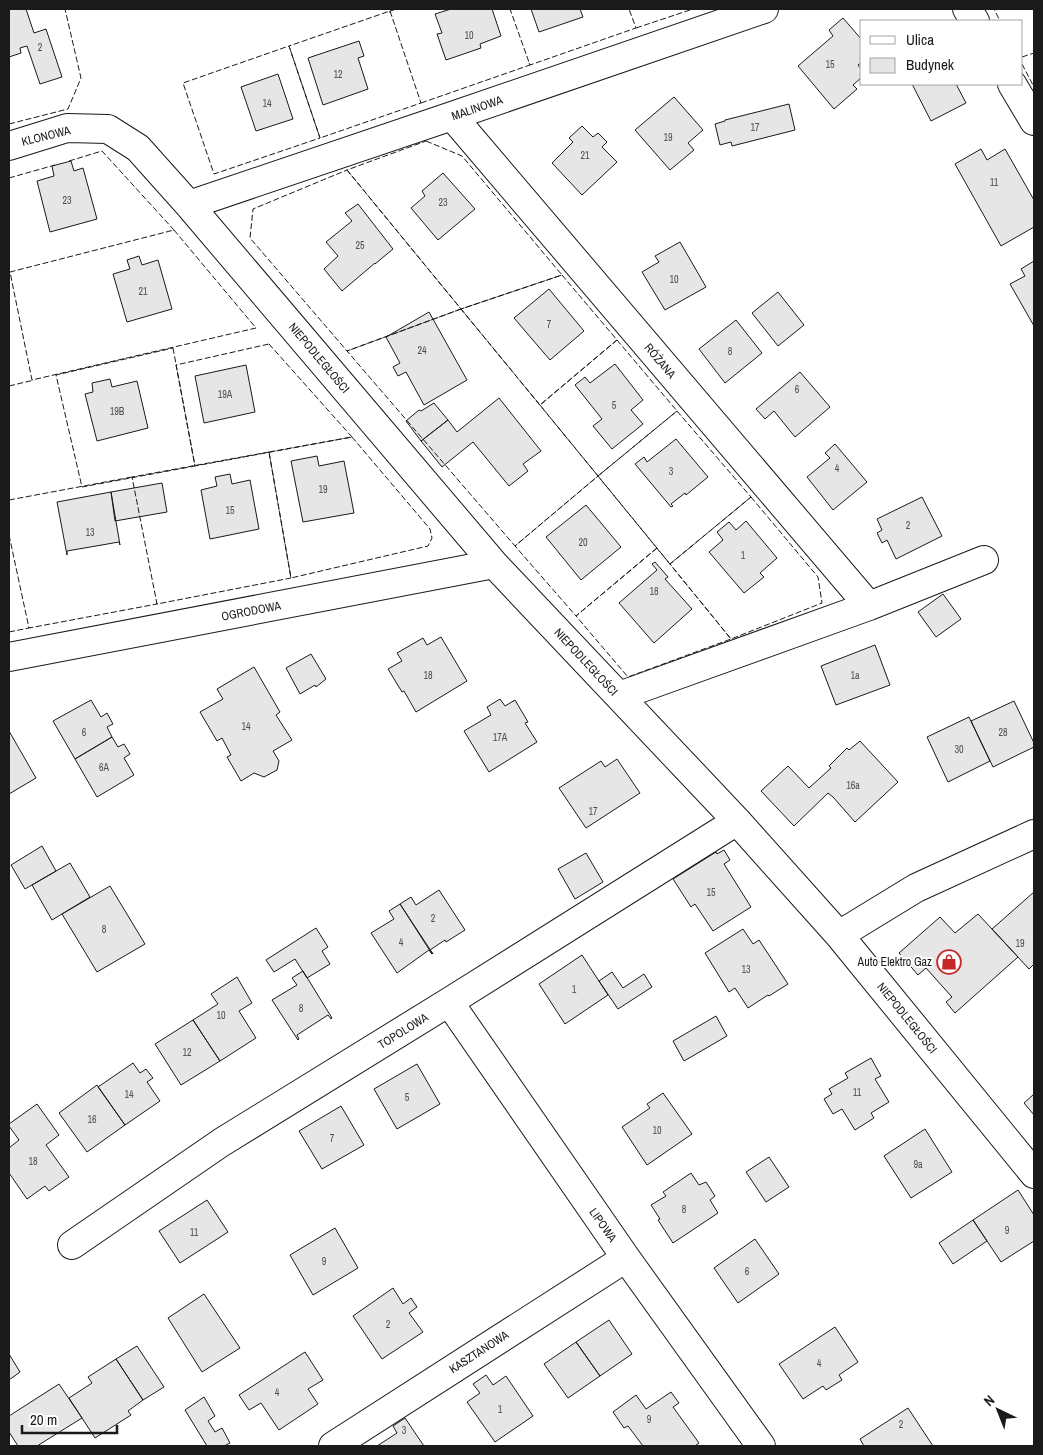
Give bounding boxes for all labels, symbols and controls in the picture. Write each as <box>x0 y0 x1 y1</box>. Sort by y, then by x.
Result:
legend <box>860 20 1023 85</box>
house number: 10 <box>464 29 474 42</box>
text: Ulica <box>906 29 934 50</box>
house number: 2 <box>38 41 43 54</box>
text: Budynek <box>906 54 955 75</box>
house number: 15 <box>825 58 835 71</box>
house number: 12 <box>333 68 343 81</box>
street label: MALINOWA <box>449 92 505 124</box>
house number: 14 <box>262 97 272 110</box>
house number: 17 <box>750 121 760 134</box>
street label: KLONOWA <box>20 122 73 150</box>
house number: 19 <box>663 131 673 144</box>
house number: 21 <box>580 149 590 162</box>
house number: 11 <box>990 176 999 189</box>
house number: 23 <box>62 194 72 207</box>
house number: 23 <box>438 196 448 209</box>
house number: 25 <box>355 239 365 252</box>
house number: 10 <box>669 273 679 286</box>
house number: 21 <box>138 285 148 298</box>
house number: 7 <box>547 318 552 331</box>
street label: NIEPODLEGŁOŚCI <box>285 320 353 396</box>
street label: RÓŻANA <box>641 340 680 382</box>
house number: 24 <box>417 344 427 357</box>
house number: 8 <box>728 345 733 358</box>
house number: 6 <box>795 383 800 396</box>
house number: 19A <box>218 388 233 401</box>
house number: 5 <box>612 399 617 412</box>
house number: 19B <box>110 405 125 418</box>
house number: 4 <box>835 462 840 475</box>
house number: 3 <box>669 465 674 478</box>
house number: 19 <box>318 483 328 496</box>
house number: 15 <box>225 504 235 517</box>
house number: 2 <box>906 519 911 532</box>
house number: 13 <box>85 526 95 539</box>
house number: 20 <box>578 536 588 549</box>
house number: 1 <box>741 549 746 562</box>
house number: 18 <box>649 585 659 598</box>
street label: OGRODOWA <box>220 597 283 625</box>
street label: NIEPODLEGŁOŚCI <box>550 625 622 699</box>
house number: 18 <box>423 669 433 682</box>
house number: 1a <box>850 669 860 682</box>
house number: 14 <box>241 720 251 733</box>
house number: 6 <box>82 726 87 739</box>
house number: 28 <box>998 726 1008 739</box>
house number: 17A <box>493 731 508 744</box>
house number: 30 <box>954 743 964 756</box>
house number: 6A <box>99 761 110 774</box>
house number: 16a <box>846 779 860 792</box>
house number: 17 <box>588 805 598 818</box>
house number: 15 <box>706 886 716 899</box>
house number: 2 <box>431 912 436 925</box>
house number: 8 <box>102 923 107 936</box>
house number: 4 <box>399 936 404 949</box>
house number: 19 <box>1015 937 1025 950</box>
shop icon: Auto Elektro Gaz <box>936 949 962 975</box>
place label: Auto Elektro Gaz <box>857 954 932 970</box>
house number: 13 <box>741 963 751 976</box>
street label: NIEPODLEGŁOŚCI <box>873 979 941 1057</box>
house number: 1 <box>572 983 577 996</box>
house number: 8 <box>299 1002 304 1015</box>
house number: 10 <box>216 1009 226 1022</box>
street label: TOPOLOWA <box>375 1009 431 1053</box>
house number: 12 <box>182 1046 192 1059</box>
house number: 11 <box>853 1086 862 1099</box>
house number: 14 <box>124 1088 134 1101</box>
house number: 5 <box>405 1091 410 1104</box>
house number: 16 <box>87 1113 97 1126</box>
house number: 10 <box>652 1124 662 1137</box>
house number: 7 <box>330 1132 335 1145</box>
house number: 18 <box>28 1155 38 1168</box>
house number: 9a <box>913 1158 923 1171</box>
house number: 8 <box>682 1203 687 1216</box>
street label: LIPOWA <box>586 1205 621 1245</box>
house number: 9 <box>1005 1224 1010 1237</box>
house number: 11 <box>190 1226 199 1239</box>
house number: 9 <box>322 1255 327 1268</box>
house number: 6 <box>745 1265 750 1278</box>
house number: 2 <box>386 1318 391 1331</box>
street label: KASZTANOWA <box>446 1327 512 1377</box>
house number: 4 <box>817 1357 822 1370</box>
north arrow <box>973 1385 1023 1435</box>
house number: 4 <box>275 1386 280 1399</box>
text: N <box>980 1391 998 1410</box>
scale bar <box>22 1402 118 1434</box>
house number: 1 <box>498 1403 503 1416</box>
text: 20 m <box>30 1409 57 1430</box>
house number: 9 <box>647 1413 652 1426</box>
house number: 2 <box>899 1418 904 1431</box>
house number: 3 <box>402 1424 407 1437</box>

